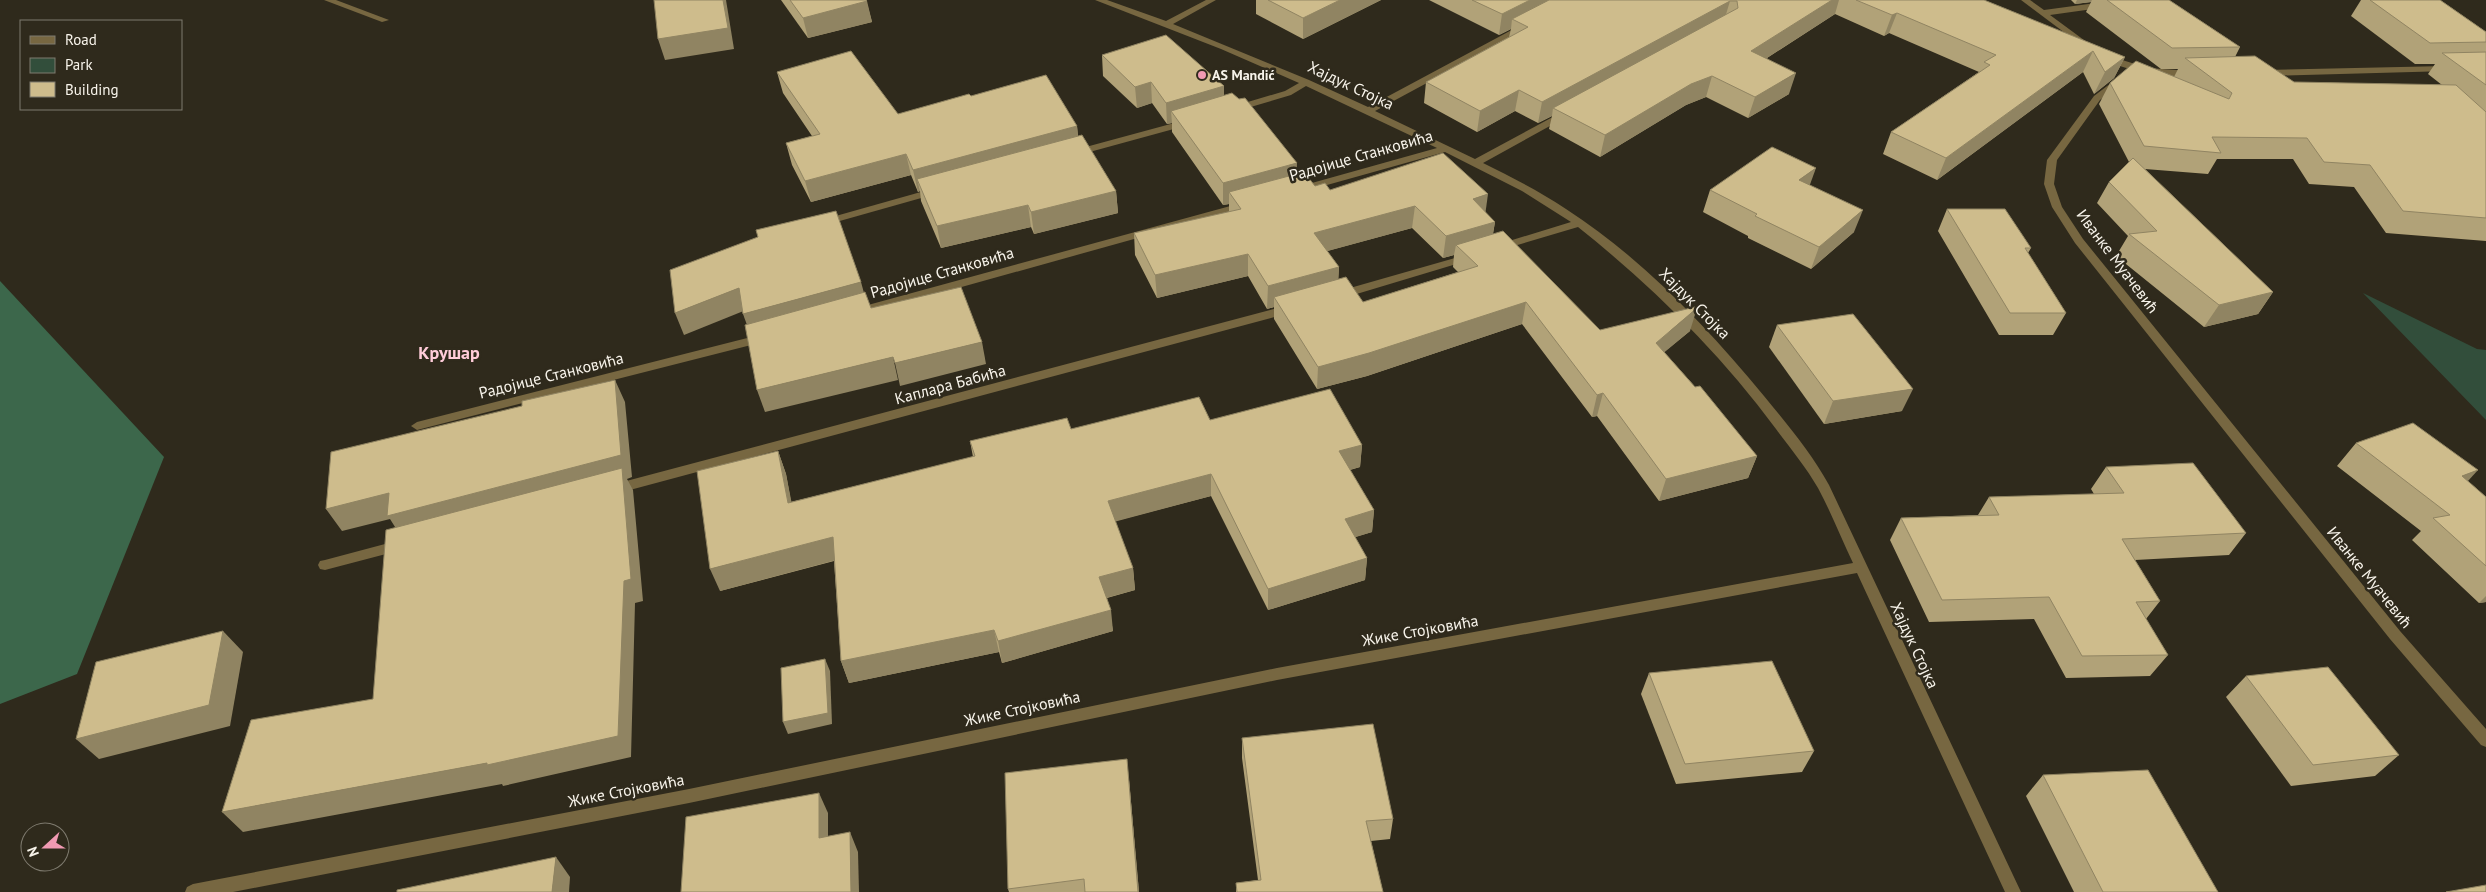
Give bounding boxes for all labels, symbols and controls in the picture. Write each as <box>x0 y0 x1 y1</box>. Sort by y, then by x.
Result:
legend <box>20 20 182 110</box>
text: Road <box>65 30 97 49</box>
text: Park <box>65 55 93 74</box>
street label: Хајдук Стојка <box>1305 56 1397 114</box>
place label: AS Mandić <box>1212 66 1275 84</box>
marker: AS Mandić <box>1196 69 1208 81</box>
text: Building <box>65 80 119 99</box>
street label: Радојице Станковића <box>1287 125 1435 185</box>
street label: Иванке Муачевић <box>2072 205 2164 317</box>
street label: Радојице Станковића <box>868 242 1016 302</box>
street label: Хајдук Стојка <box>1655 263 1735 343</box>
district label: Крушар <box>418 341 480 364</box>
street label: Радојице Станковића <box>477 347 625 403</box>
street label: Каплара Бабића <box>892 360 1008 408</box>
street label: Иванке Муачевић <box>2323 522 2417 632</box>
street label: Хајдук Стојка <box>1886 599 1944 691</box>
street label: Жике Стојковића <box>1359 610 1480 650</box>
street label: Жике Стојковића <box>961 686 1082 730</box>
street label: Жике Стојковића <box>565 769 686 811</box>
north arrow <box>20 822 70 872</box>
text: N <box>23 844 43 859</box>

